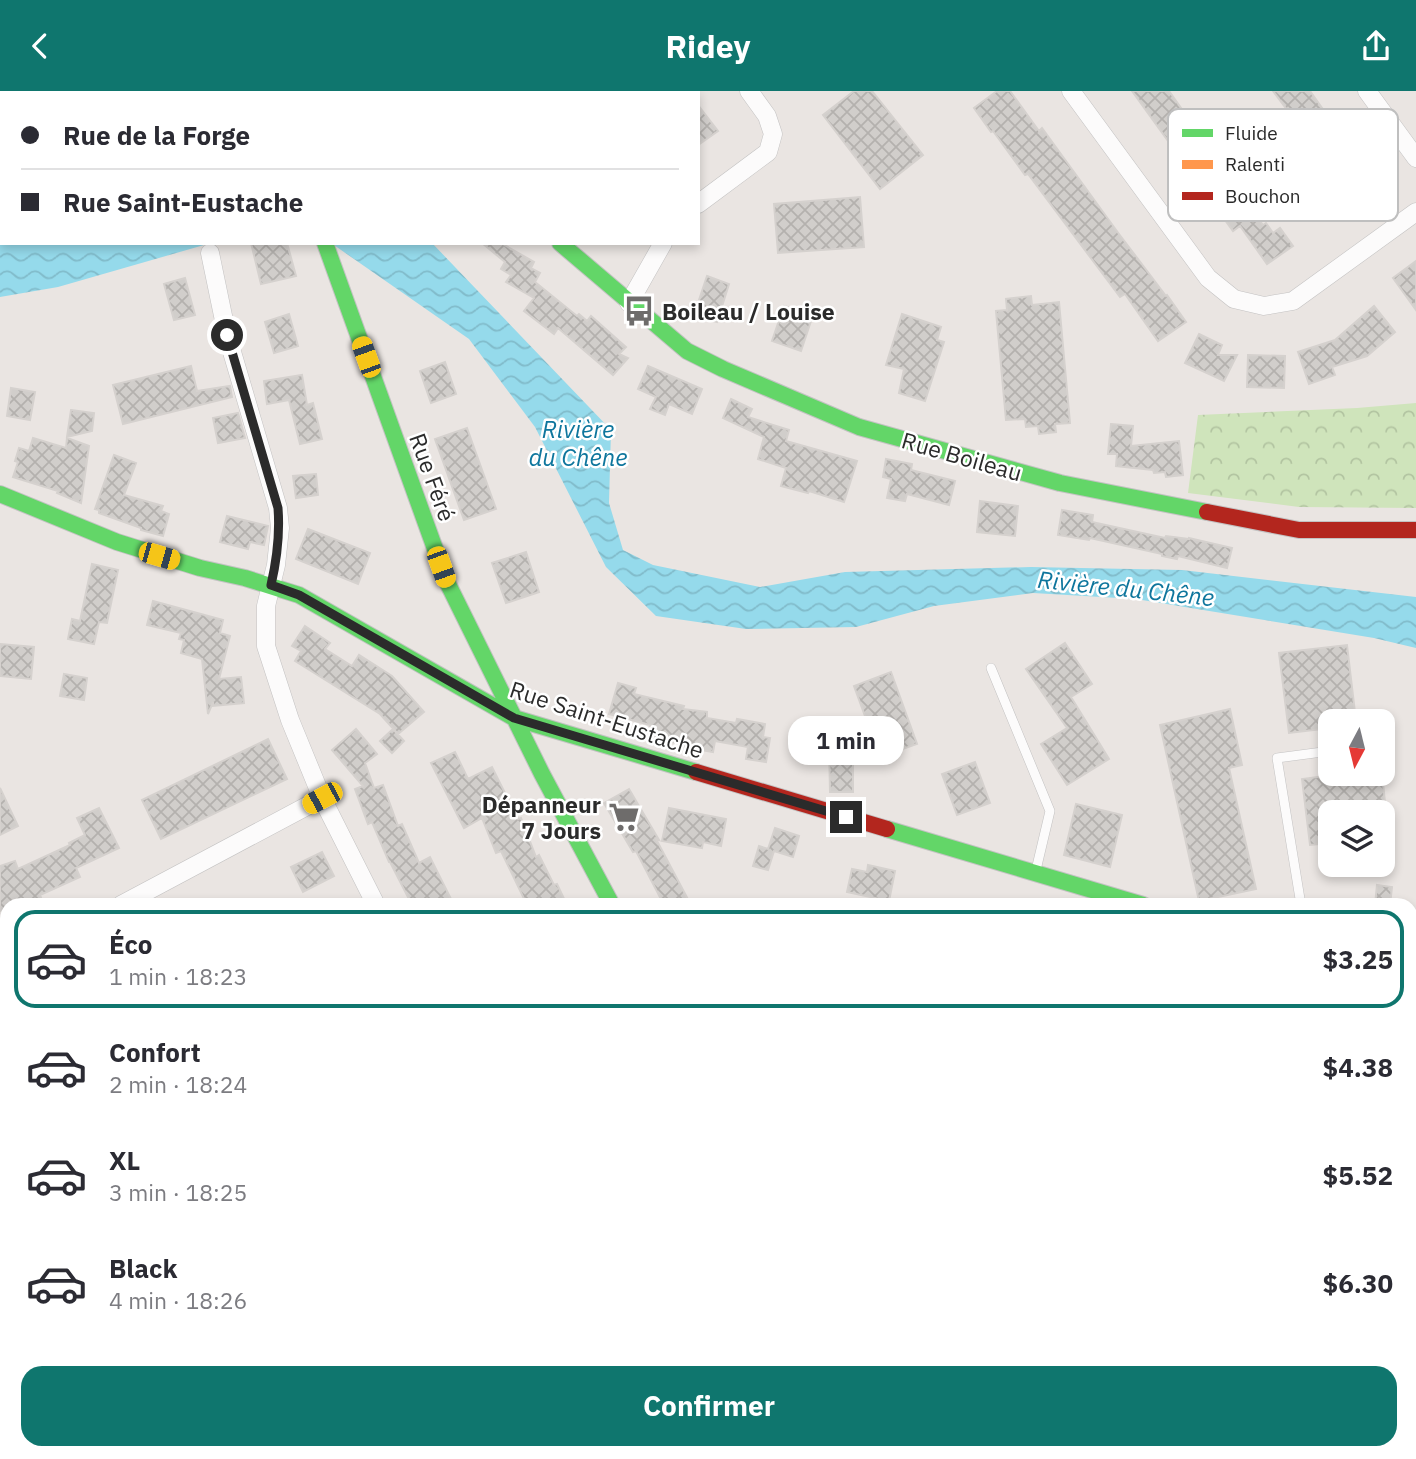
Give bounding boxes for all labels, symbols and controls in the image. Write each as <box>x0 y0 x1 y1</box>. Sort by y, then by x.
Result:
text: Ridey <box>665 25 751 67</box>
icon: back <box>21 27 59 65</box>
icon: share <box>1357 27 1395 65</box>
legend <box>1168 109 1398 221</box>
text: Rue de la Forge <box>63 118 250 152</box>
text: Fluide <box>1225 121 1278 145</box>
text: Ralenti <box>1225 152 1285 176</box>
text: Bouchon <box>1225 184 1301 208</box>
text: Rue Saint-Eustache <box>63 185 303 219</box>
bus stop icon: Boileau / Louise <box>622 294 656 328</box>
place label: Boileau / Louise <box>662 296 835 326</box>
route start <box>211 319 243 351</box>
car <box>349 334 384 380</box>
water label: Rivière du Chêne <box>528 413 628 473</box>
street label: Rue Boileau <box>898 425 1026 487</box>
street label: Rue Féré <box>403 429 463 525</box>
car <box>136 540 183 572</box>
car <box>424 544 459 590</box>
water label: Rivière du Chêne <box>1036 563 1216 613</box>
street label: Rue Saint-Eustache <box>506 673 708 765</box>
north arrow <box>1318 709 1395 786</box>
map controls <box>1318 709 1395 877</box>
callout: 1 min <box>788 715 904 765</box>
text: 1 min <box>816 725 876 755</box>
car <box>299 779 346 817</box>
place label: Dépanneur 7 Jours <box>482 789 601 845</box>
supermarket icon: Dépanneur 7 Jours <box>607 800 641 834</box>
button: layers <box>1318 800 1395 877</box>
route end <box>830 801 862 833</box>
text: Éco <box>109 927 153 961</box>
icon: car <box>25 928 88 991</box>
text: $3.25 <box>1323 942 1393 976</box>
text: 1 min · 18:23 <box>109 961 247 991</box>
text: Confort <box>109 1035 201 1069</box>
icon: car <box>25 1036 88 1099</box>
text: $4.38 <box>1323 1050 1393 1084</box>
text: 2 min · 18:24 <box>109 1069 247 1099</box>
text: XL <box>109 1143 140 1177</box>
icon: car <box>25 1144 88 1207</box>
text: $5.52 <box>1323 1158 1393 1192</box>
text: 3 min · 18:25 <box>109 1177 247 1207</box>
text: Black <box>109 1251 177 1285</box>
icon: car <box>25 1252 88 1315</box>
text: $6.30 <box>1323 1266 1393 1300</box>
text: 4 min · 18:26 <box>109 1285 247 1315</box>
button: Confirmer <box>21 1366 1397 1446</box>

